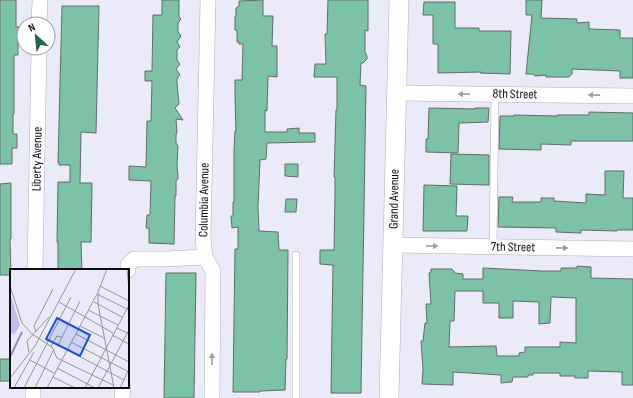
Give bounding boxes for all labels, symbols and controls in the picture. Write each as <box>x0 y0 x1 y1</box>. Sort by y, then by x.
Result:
north arrow <box>16 16 56 56</box>
text: N <box>26 20 37 35</box>
street label: 8th Street <box>492 86 538 102</box>
one-way arrow <box>457 91 470 97</box>
one-way arrow <box>588 92 600 99</box>
street label: Liberty Avenue <box>28 127 46 191</box>
street label: Columbia Avenue <box>195 163 213 237</box>
street label: Grand Avenue <box>385 169 403 229</box>
street label: 7th Street <box>491 239 535 255</box>
one-way arrow <box>426 243 439 249</box>
one-way arrow <box>556 245 569 251</box>
inset map <box>10 269 129 388</box>
one-way arrow <box>209 352 215 365</box>

